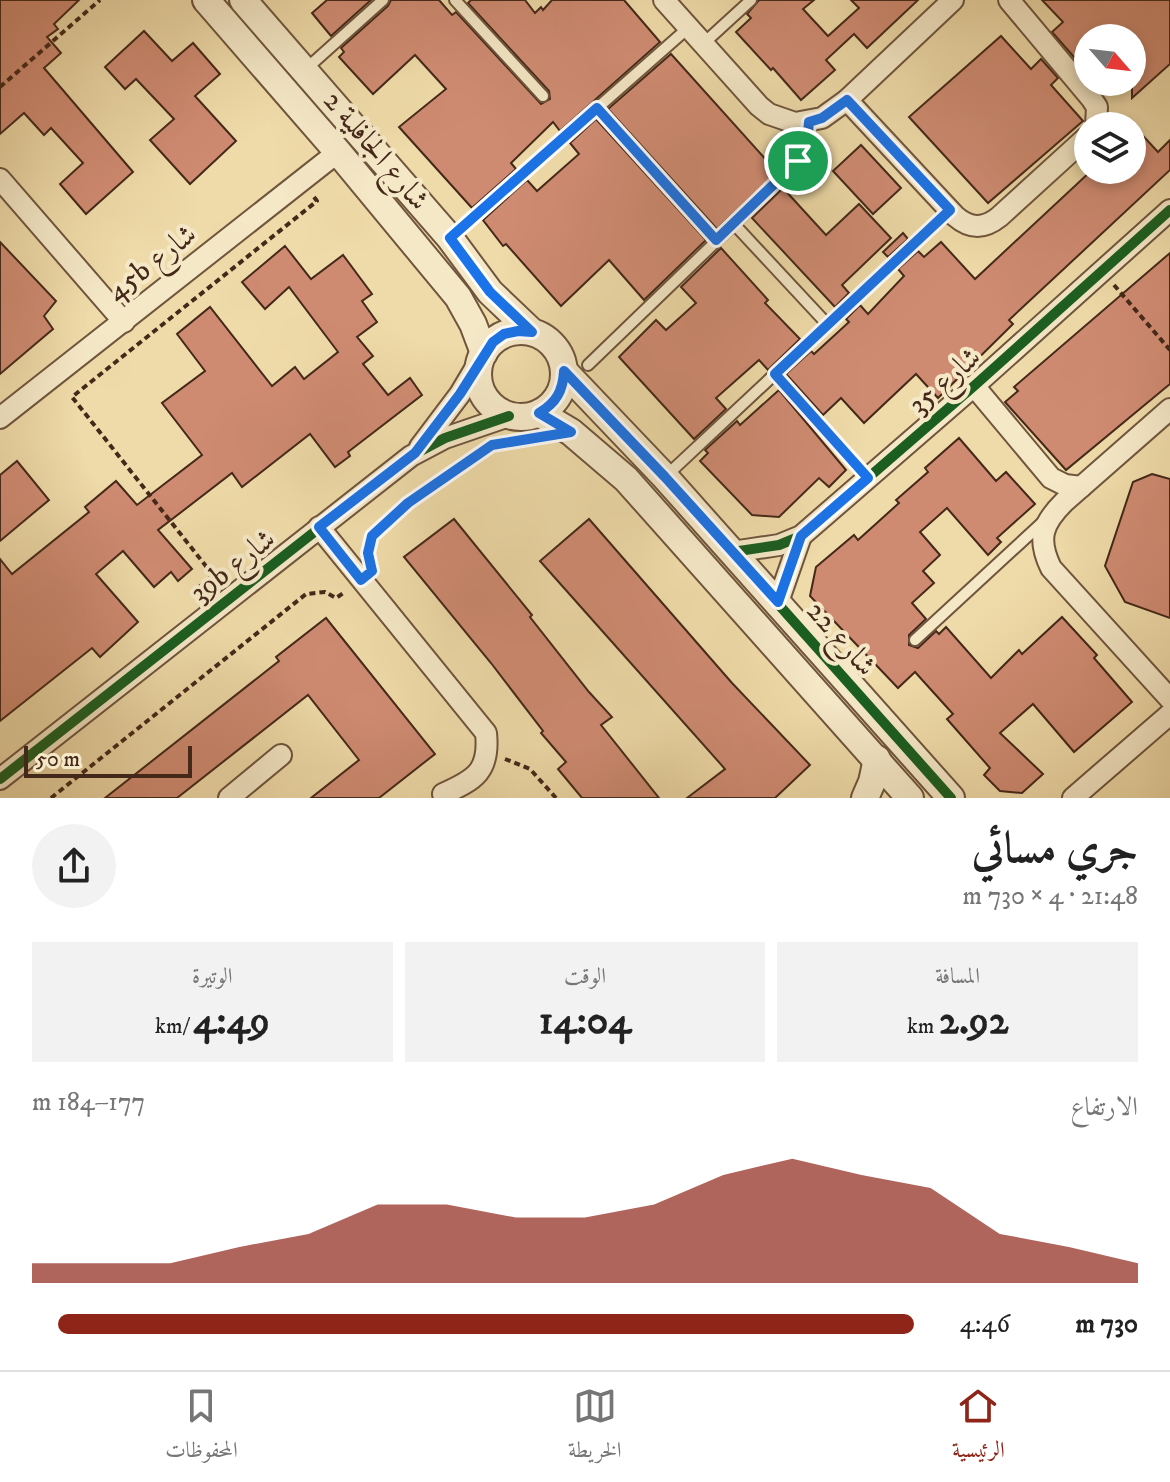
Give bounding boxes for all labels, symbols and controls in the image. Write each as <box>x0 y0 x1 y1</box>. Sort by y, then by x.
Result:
north arrow <box>1074 24 1146 96</box>
map controls <box>1074 24 1146 184</box>
street label: شارع الجافلية 2 <box>311 83 437 222</box>
button: layers <box>1074 112 1146 184</box>
pin <box>764 127 832 195</box>
icon: arrive <box>776 139 820 183</box>
street label: 45b شارع <box>99 216 208 314</box>
street label: شارع 35 <box>901 339 992 427</box>
street label: 39b شارع <box>183 521 286 615</box>
street label: شارع 22 <box>794 594 884 688</box>
scale bar <box>24 742 192 778</box>
text: 50 m <box>36 746 80 773</box>
text: جري مسائي <box>972 822 1138 877</box>
button: share <box>32 824 116 908</box>
text: 21:48 · 4 × 730 m <box>963 880 1138 913</box>
text: الوتيرة <box>192 963 233 990</box>
text: الوقت <box>564 963 606 990</box>
text: المسافة <box>935 963 980 990</box>
text: 4:49 <box>193 997 270 1047</box>
text: 14:04 <box>539 997 631 1047</box>
text: 2.92 <box>939 997 1008 1047</box>
text: /km <box>155 1013 193 1040</box>
text: km <box>907 1013 939 1040</box>
text: 177–184 m <box>32 1086 145 1119</box>
text: الارتفاع <box>1071 1091 1138 1124</box>
text: 4:46 <box>960 1308 1010 1341</box>
text: 730 m <box>1075 1308 1138 1341</box>
tab: المحفوظات <box>165 1384 238 1471</box>
tab: الخريطة <box>568 1384 622 1471</box>
tab: الرئيسية <box>952 1384 1005 1471</box>

